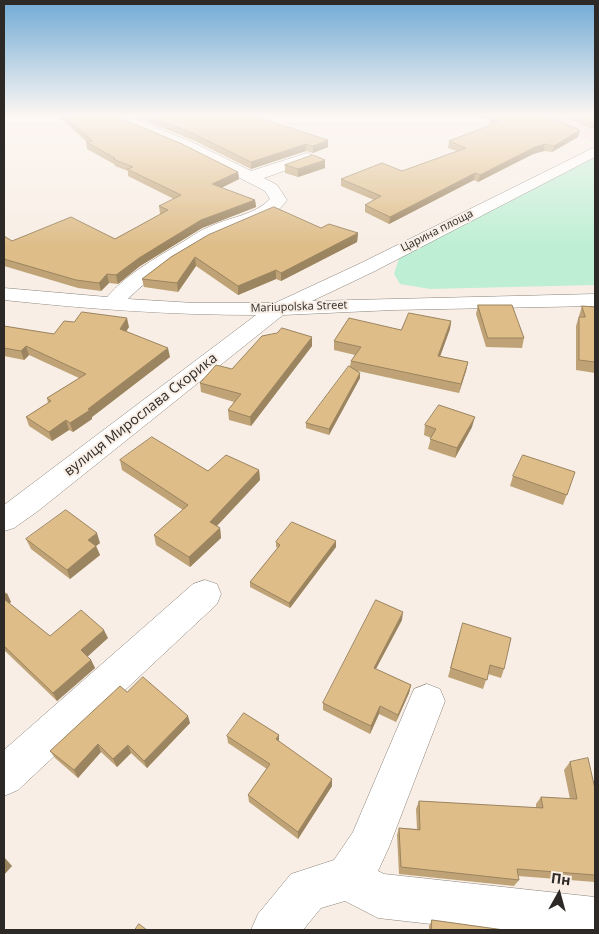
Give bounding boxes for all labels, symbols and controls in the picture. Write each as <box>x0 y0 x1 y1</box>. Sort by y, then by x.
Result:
street label: Царина площа <box>399 207 475 255</box>
street label: Mariupolska Street <box>250 299 348 315</box>
street label: вулиця Мирослава Скорика <box>61 350 221 480</box>
text: Пн <box>550 868 572 889</box>
north arrow <box>534 869 584 919</box>

